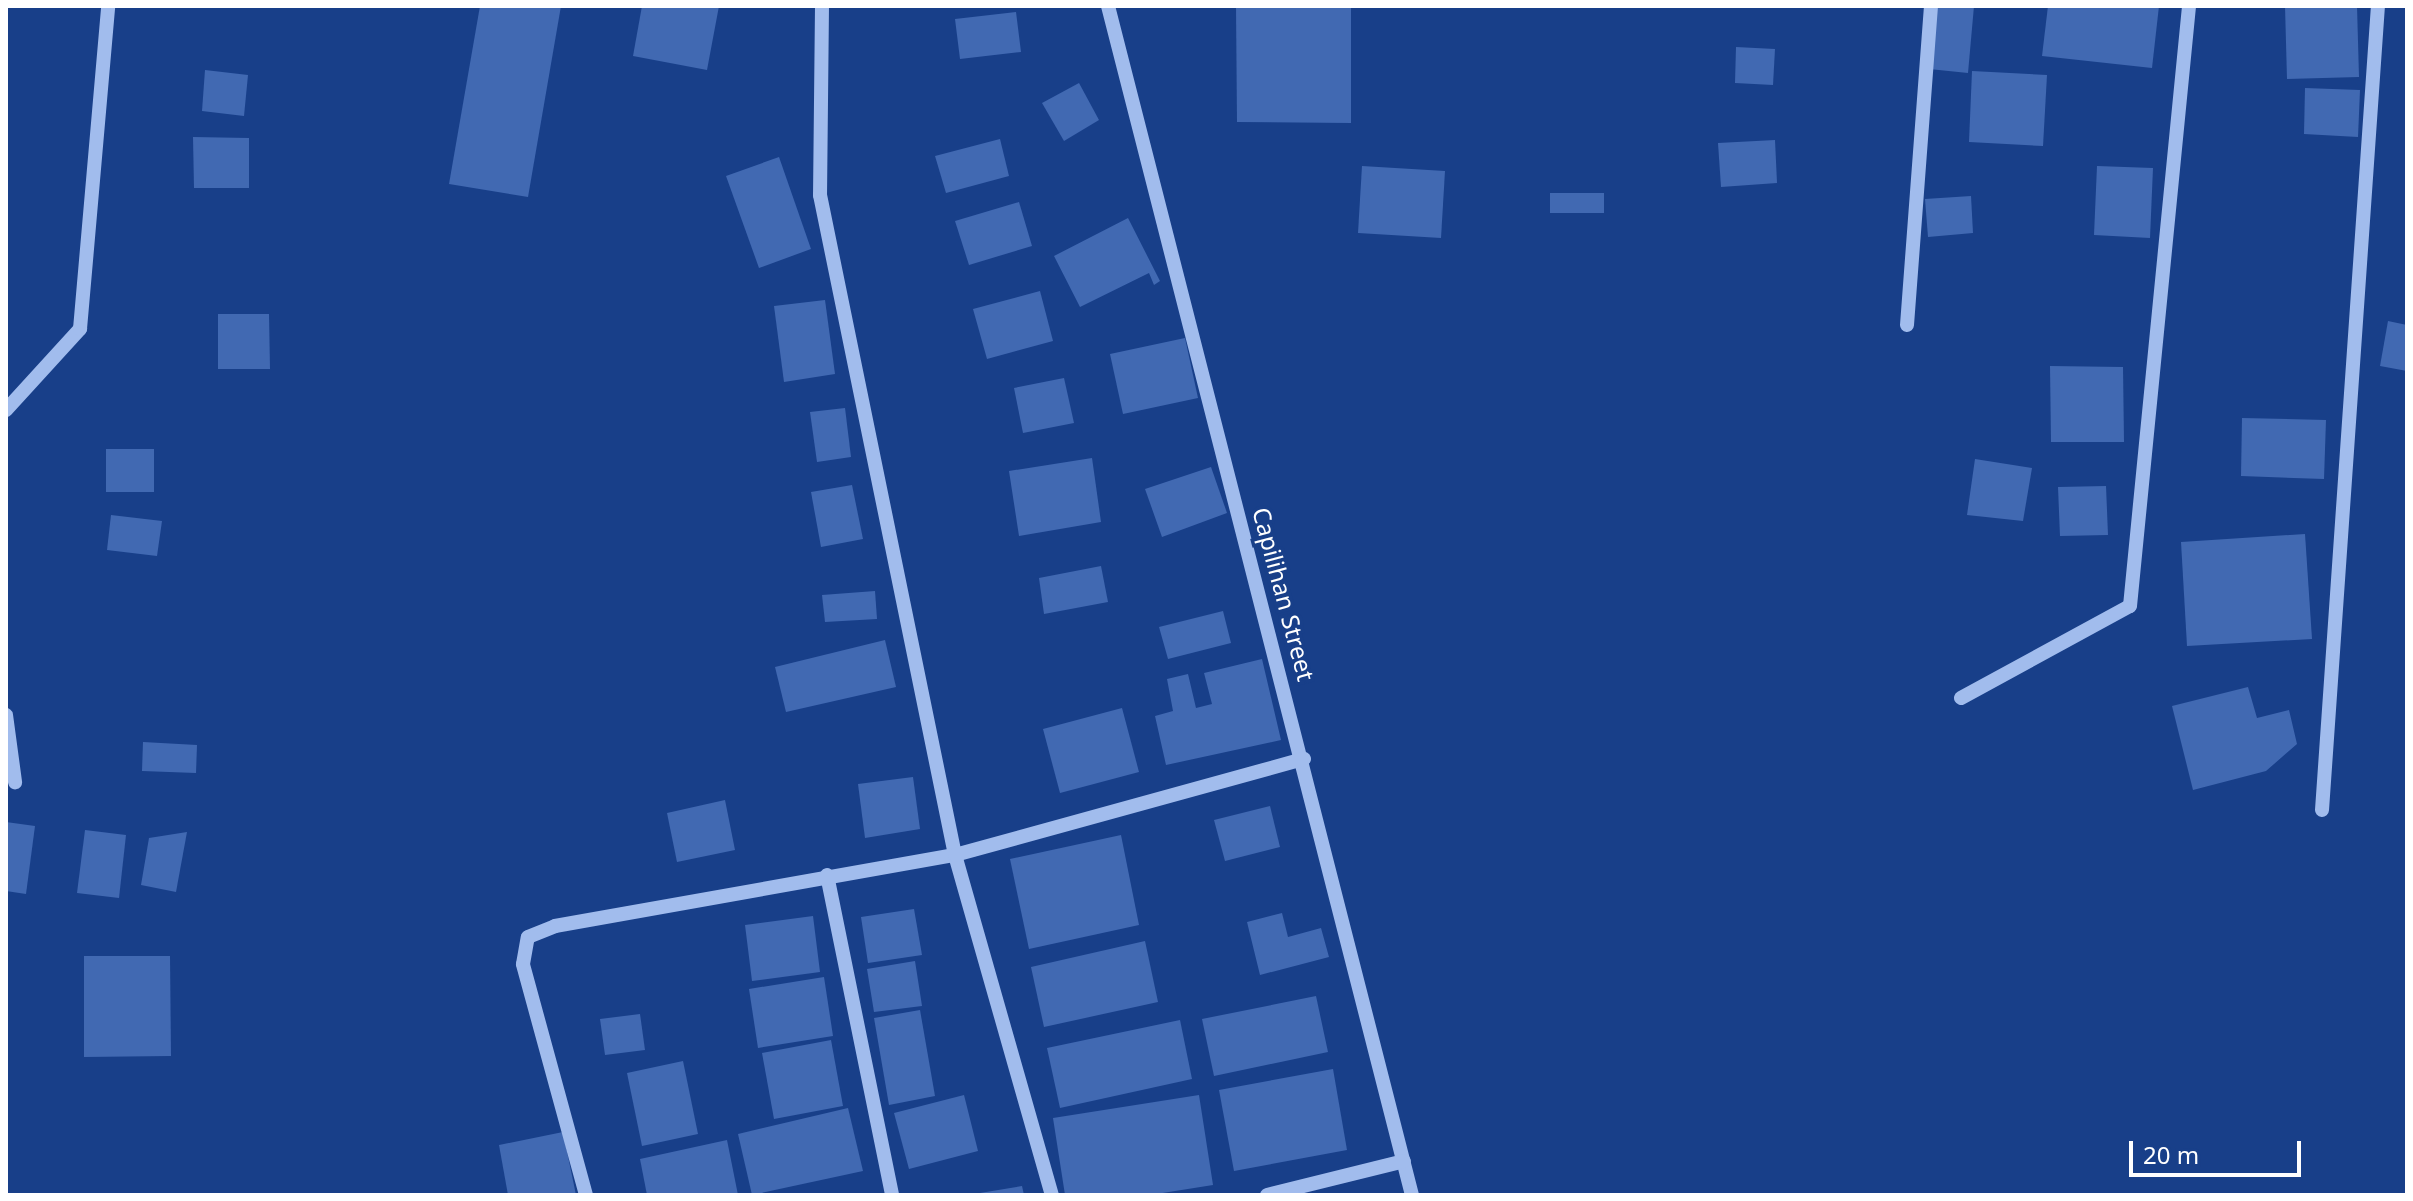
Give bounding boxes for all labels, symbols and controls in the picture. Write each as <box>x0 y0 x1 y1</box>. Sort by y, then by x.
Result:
street label: Capilihan Street <box>1247 504 1321 684</box>
scale bar <box>2133 1125 2305 1175</box>
text: 20 m <box>2143 1138 2199 1171</box>

